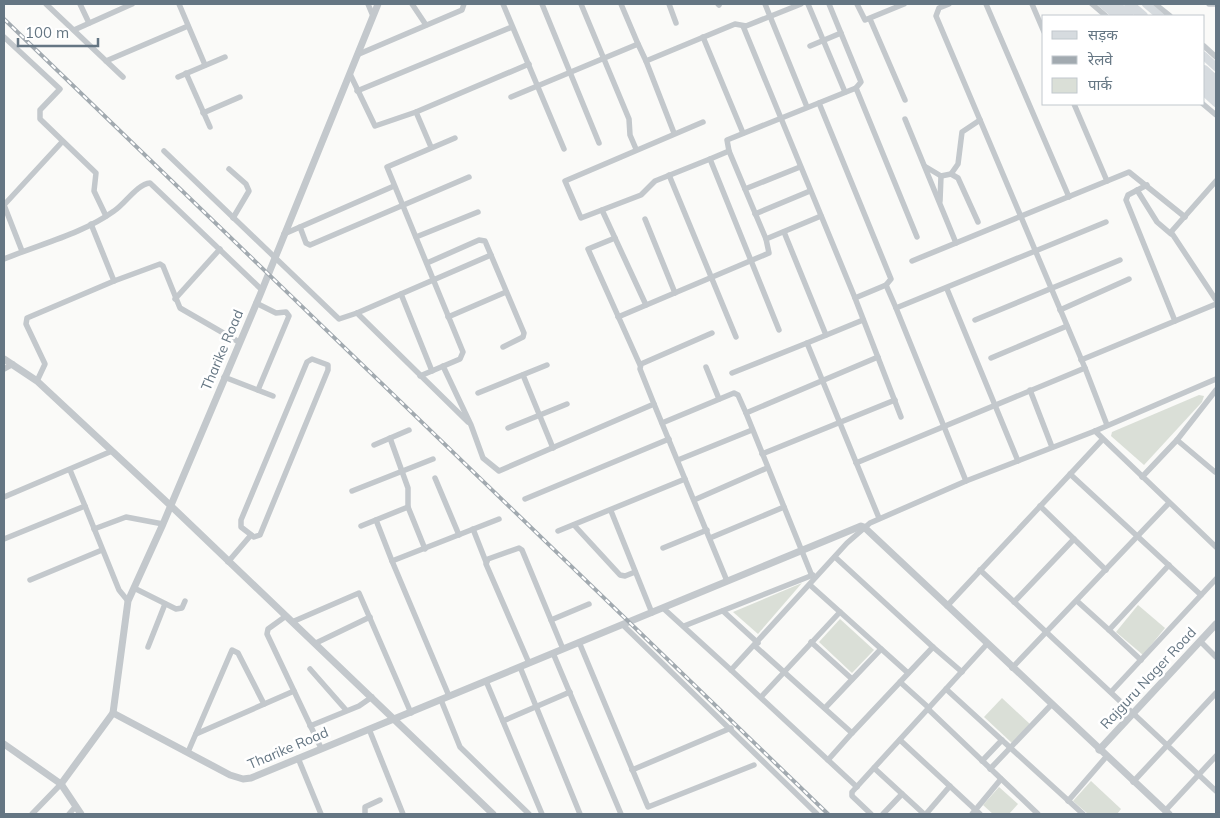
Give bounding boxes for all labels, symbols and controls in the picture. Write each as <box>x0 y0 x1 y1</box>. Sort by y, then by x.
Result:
scale bar <box>18 15 98 47</box>
legend <box>1042 15 1205 105</box>
text: 100 m <box>25 23 69 42</box>
text: सड़क <box>1088 25 1118 44</box>
text: रेलवे <box>1087 50 1113 69</box>
text: पार्क <box>1088 75 1112 94</box>
street label: Tharike Road <box>197 307 247 393</box>
street label: Rajguru Nager Road <box>1096 623 1200 733</box>
street label: Tharike Road <box>245 723 331 773</box>

